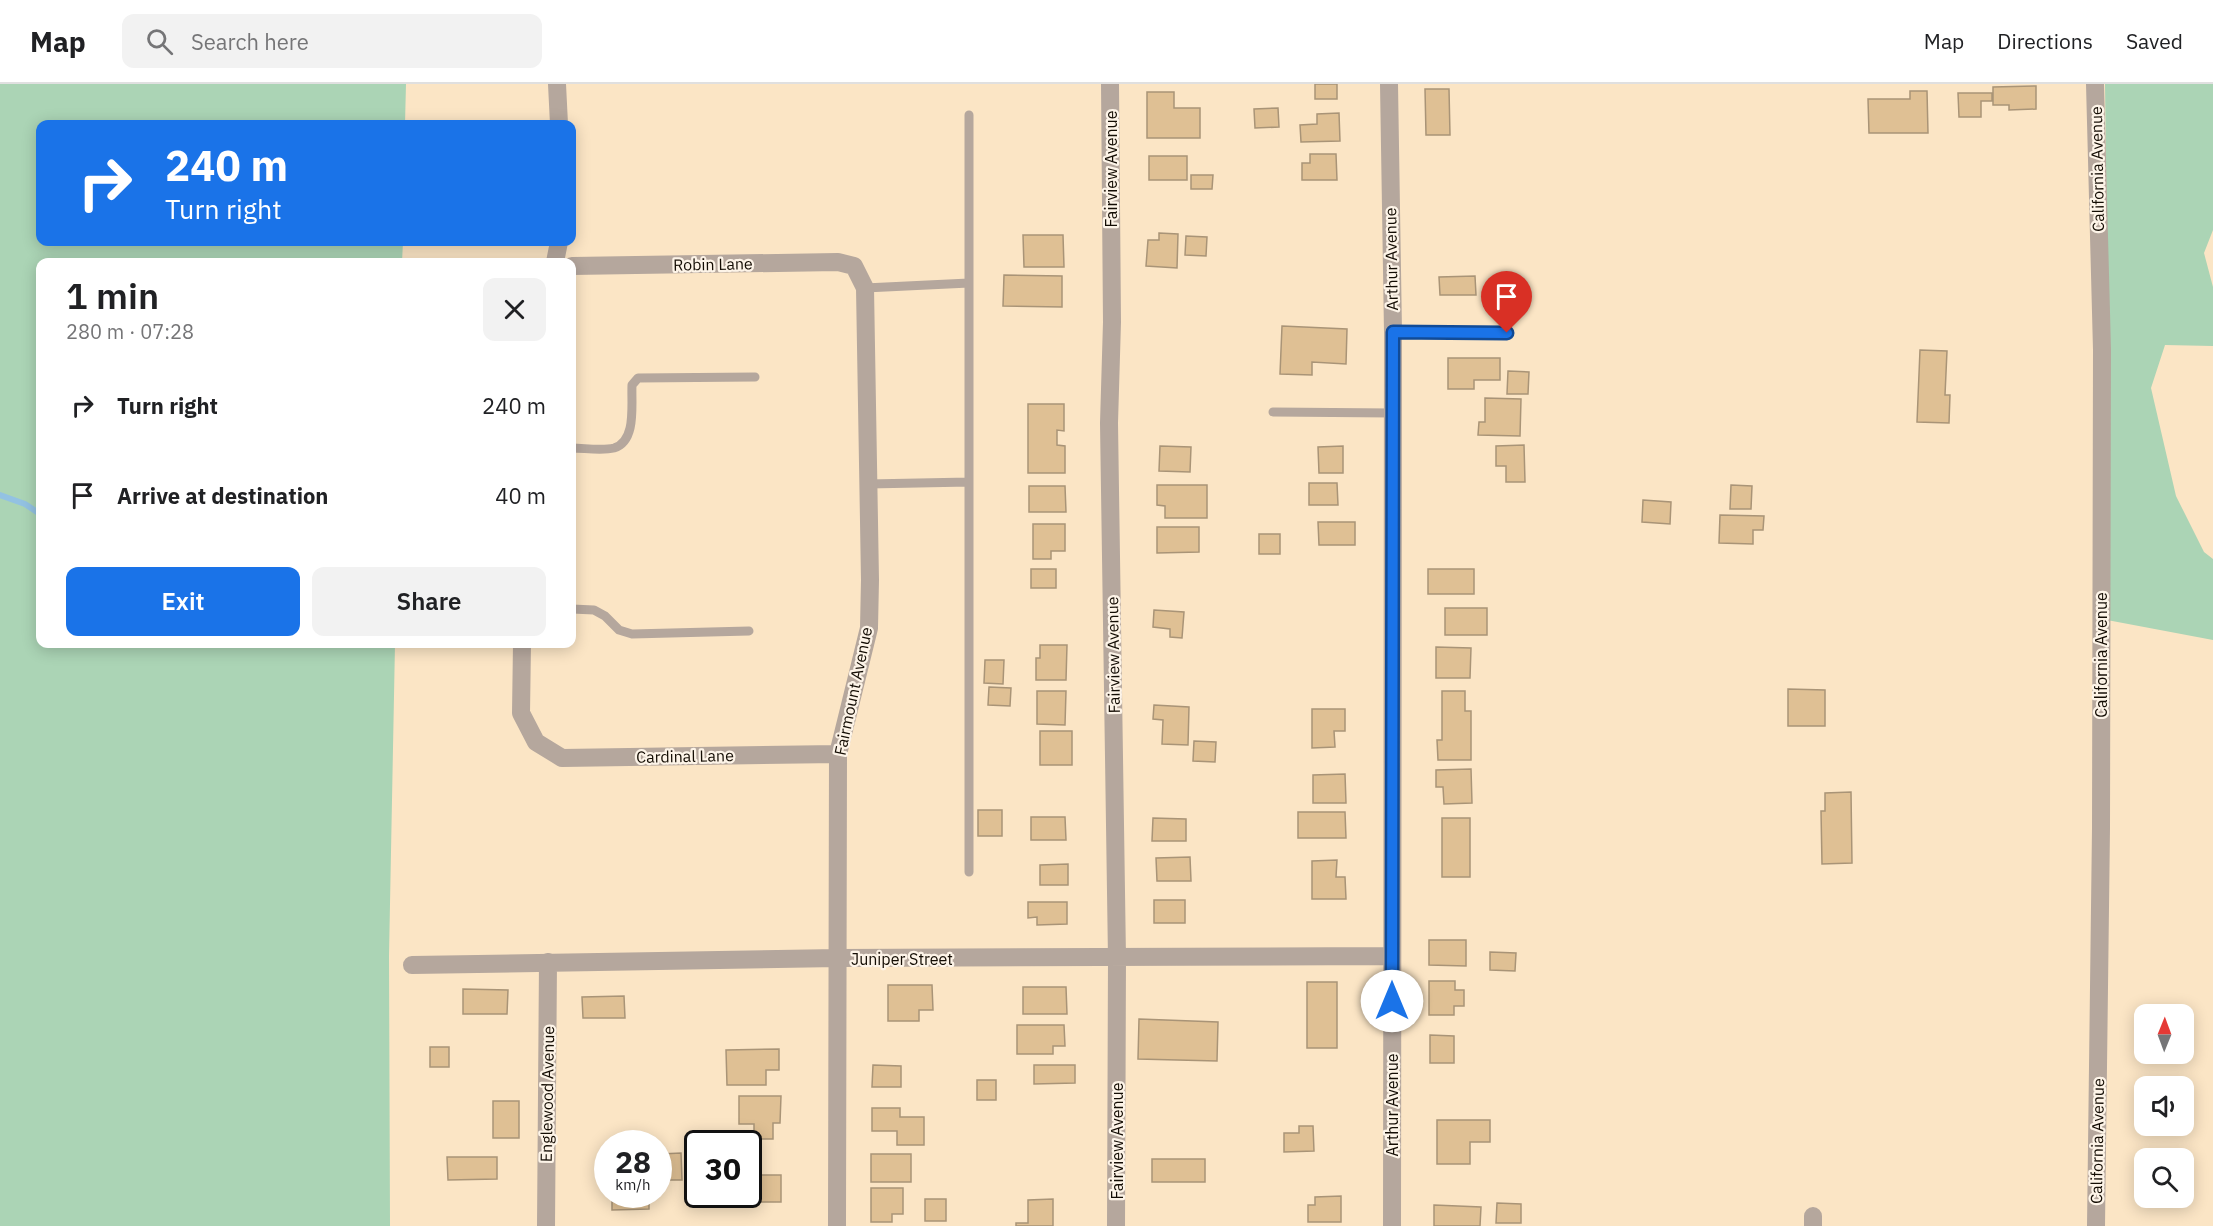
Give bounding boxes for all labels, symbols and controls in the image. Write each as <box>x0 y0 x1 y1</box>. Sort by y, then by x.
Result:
search box <box>122 14 542 68</box>
text: Map <box>30 23 86 60</box>
icon: search <box>143 25 176 58</box>
text: Search here <box>191 27 309 56</box>
text: Map <box>1924 27 1964 55</box>
text: Directions <box>1997 27 2093 55</box>
text: Saved <box>2126 27 2183 55</box>
street label: California Avenue <box>2086 106 2108 232</box>
street label: Fairview Avenue <box>1101 110 1121 227</box>
text: 240 m <box>165 138 288 193</box>
icon: right <box>66 144 144 222</box>
text: Turn right <box>165 191 282 226</box>
street label: Arthur Avenue <box>1380 207 1402 311</box>
street label: Robin Lane <box>673 253 753 275</box>
pin <box>1481 271 1532 333</box>
text: 1 min <box>66 272 159 319</box>
button: close <box>483 278 546 341</box>
icon: arrive <box>1490 280 1523 313</box>
text: 280 m · 07:28 <box>66 318 194 345</box>
icon: right <box>66 389 99 422</box>
text: Turn right <box>117 391 218 420</box>
text: 240 m <box>482 391 546 420</box>
icon: arrive <box>66 479 99 512</box>
text: Arrive at destination <box>117 481 328 510</box>
text: 40 m <box>495 481 546 510</box>
button: Exit <box>66 567 300 636</box>
button: Share <box>312 567 546 636</box>
street label: California Avenue <box>2091 592 2111 718</box>
street label: Fairview Avenue <box>1102 596 1124 714</box>
street label: Fairmount Avenue <box>830 625 876 757</box>
street label: Cardinal Lane <box>636 745 734 767</box>
street label: Juniper Street <box>851 949 953 969</box>
position arrow <box>1360 969 1424 1033</box>
north arrow <box>2134 1004 2194 1064</box>
map controls <box>2134 1004 2194 1208</box>
street label: Englewood Avenue <box>536 1025 558 1162</box>
street label: Arthur Avenue <box>1382 1053 1402 1157</box>
button: sound <box>2134 1076 2194 1136</box>
street label: California Avenue <box>2086 1078 2108 1204</box>
street label: Fairview Avenue <box>1107 1082 1127 1199</box>
speed limit sign: 30 <box>684 1130 762 1208</box>
text: 28 <box>615 1142 651 1181</box>
button: search <box>2134 1148 2194 1208</box>
text: km/h <box>615 1175 651 1194</box>

